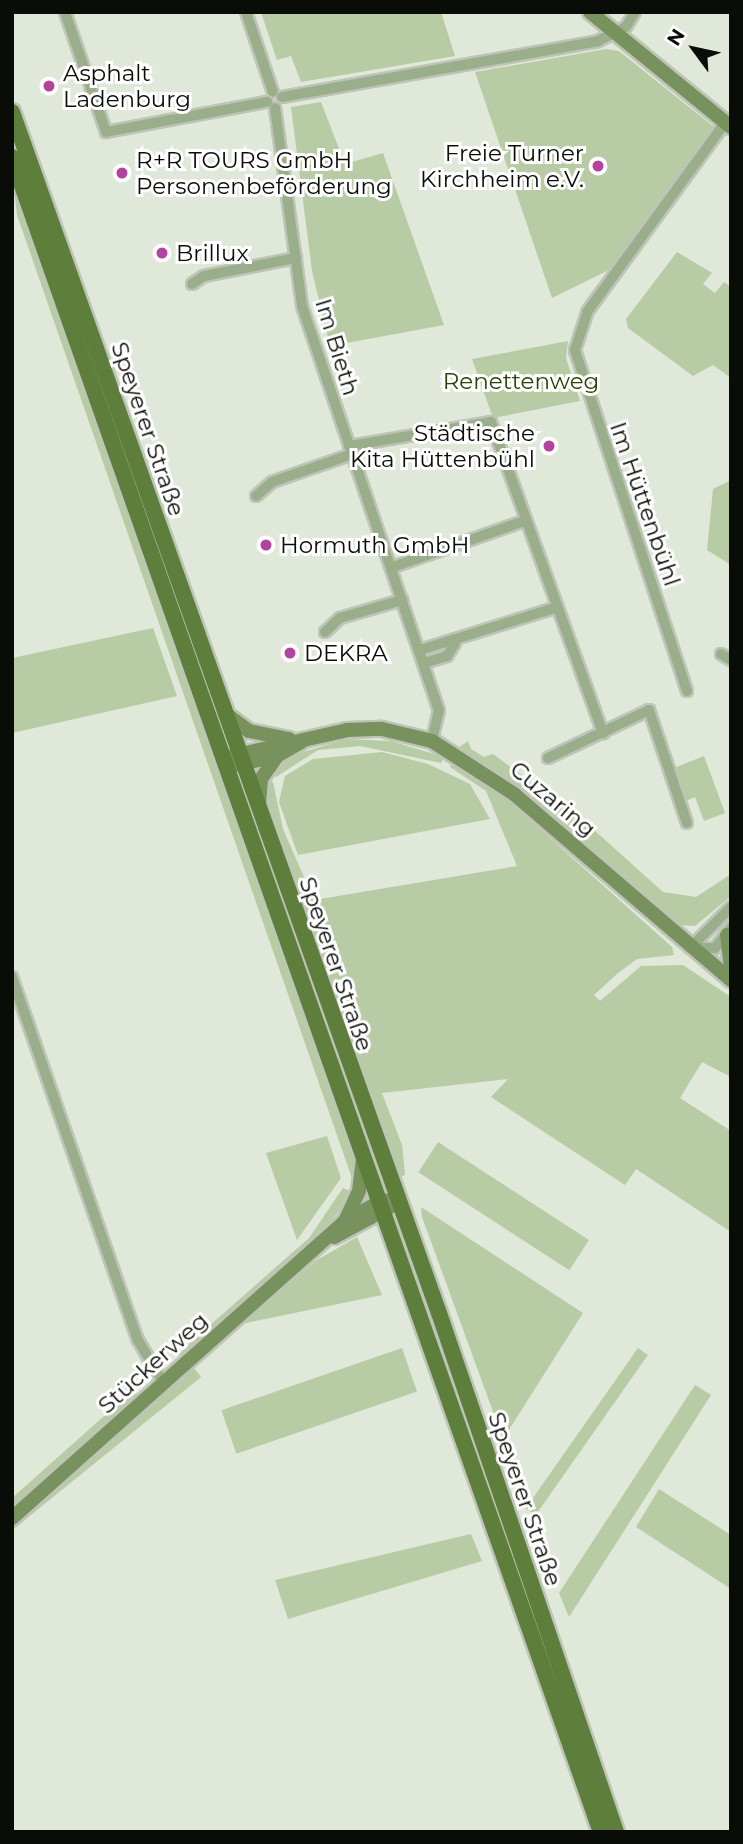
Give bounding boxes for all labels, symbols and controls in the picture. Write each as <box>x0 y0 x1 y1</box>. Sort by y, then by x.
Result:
north arrow <box>659 14 729 84</box>
text: N <box>662 25 690 50</box>
place label: Asphalt Ladenburg <box>63 59 191 113</box>
marker: Asphalt Ladenburg <box>41 78 57 94</box>
place label: Freie Turner Kirchheim e.V. <box>420 139 584 193</box>
place label: R+R TOURS GmbH Personenbeförderung <box>136 146 392 200</box>
marker: Freie Turner Kirchheim e.V. <box>590 158 606 174</box>
marker: R+R TOURS GmbH Personenbeförderung <box>114 165 130 181</box>
place label: Brillux <box>176 239 249 267</box>
marker: Brillux <box>154 245 170 261</box>
street label: Im Bieth <box>309 295 365 399</box>
street label: Speyerer Straße <box>105 338 191 520</box>
park label: Renettenweg <box>443 367 599 395</box>
street label: Im Hüttenbühl <box>604 418 686 590</box>
place label: Städtische Kita Hüttenbühl <box>350 419 535 473</box>
marker: Städtische Kita Hüttenbühl <box>541 438 557 454</box>
place label: Hormuth GmbH <box>280 531 469 559</box>
marker: Hormuth GmbH <box>258 537 274 553</box>
place label: DEKRA <box>304 639 388 667</box>
marker: DEKRA <box>282 645 298 661</box>
street label: Cuzaring <box>505 755 601 843</box>
street label: Speyerer Straße <box>293 873 379 1055</box>
street label: Stückerweg <box>93 1307 213 1419</box>
street label: Speyerer Straße <box>482 1408 568 1590</box>

